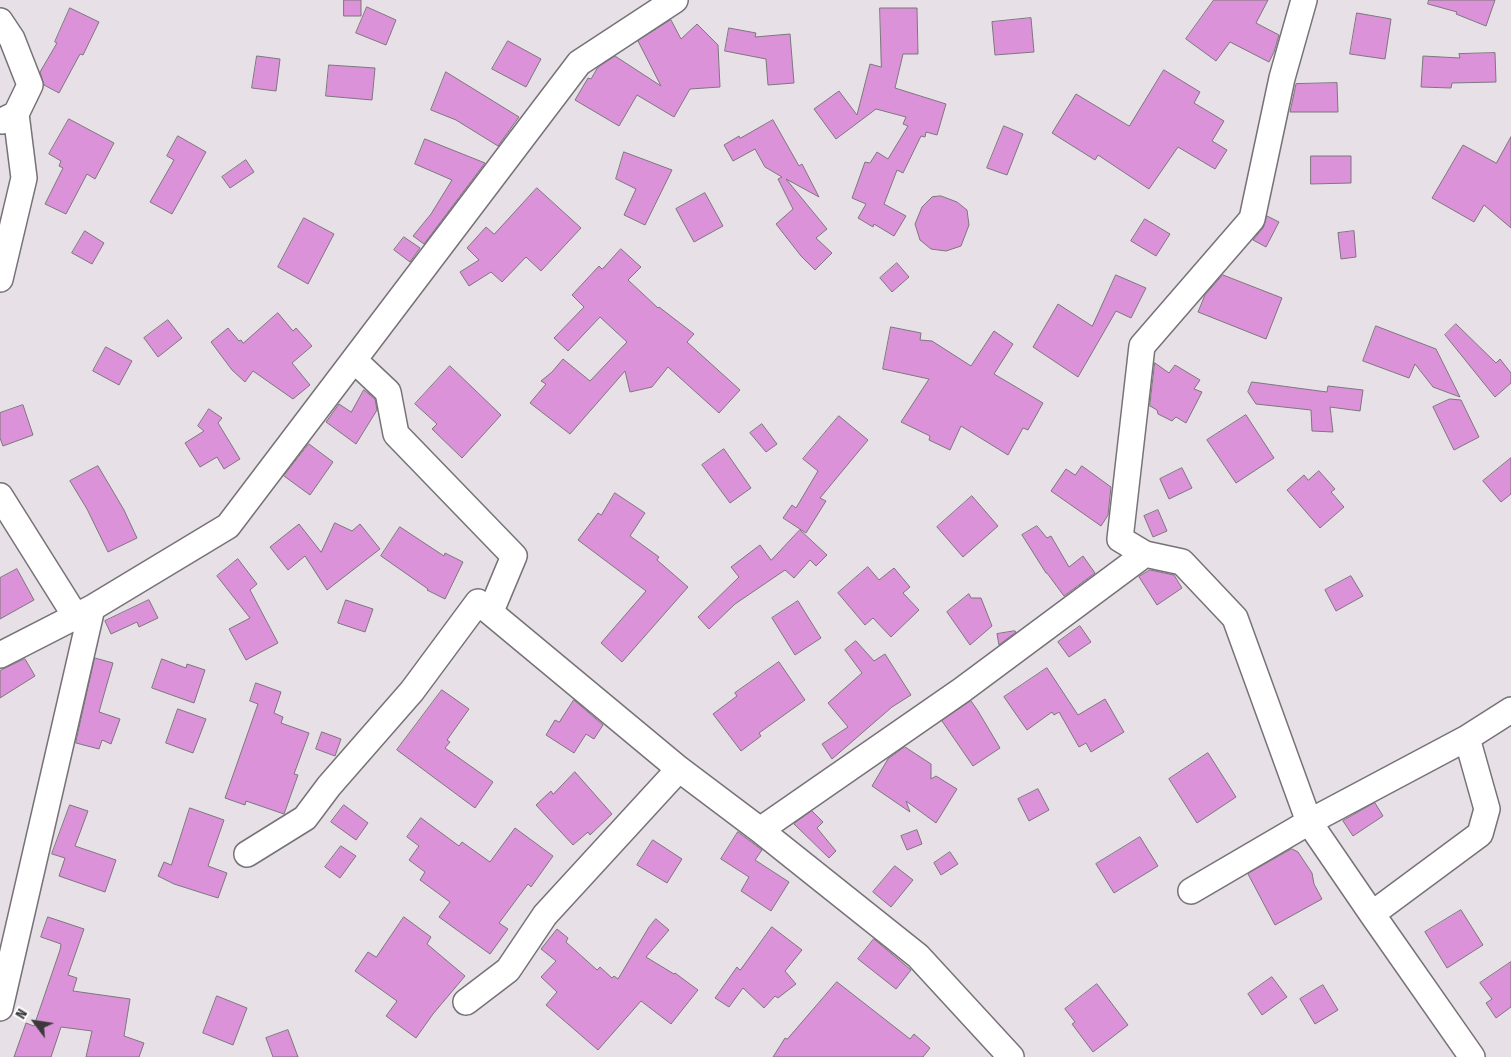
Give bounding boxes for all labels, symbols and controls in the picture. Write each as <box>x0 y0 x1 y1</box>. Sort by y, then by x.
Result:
north arrow <box>10 997 60 1047</box>
text: N <box>12 1006 31 1022</box>

